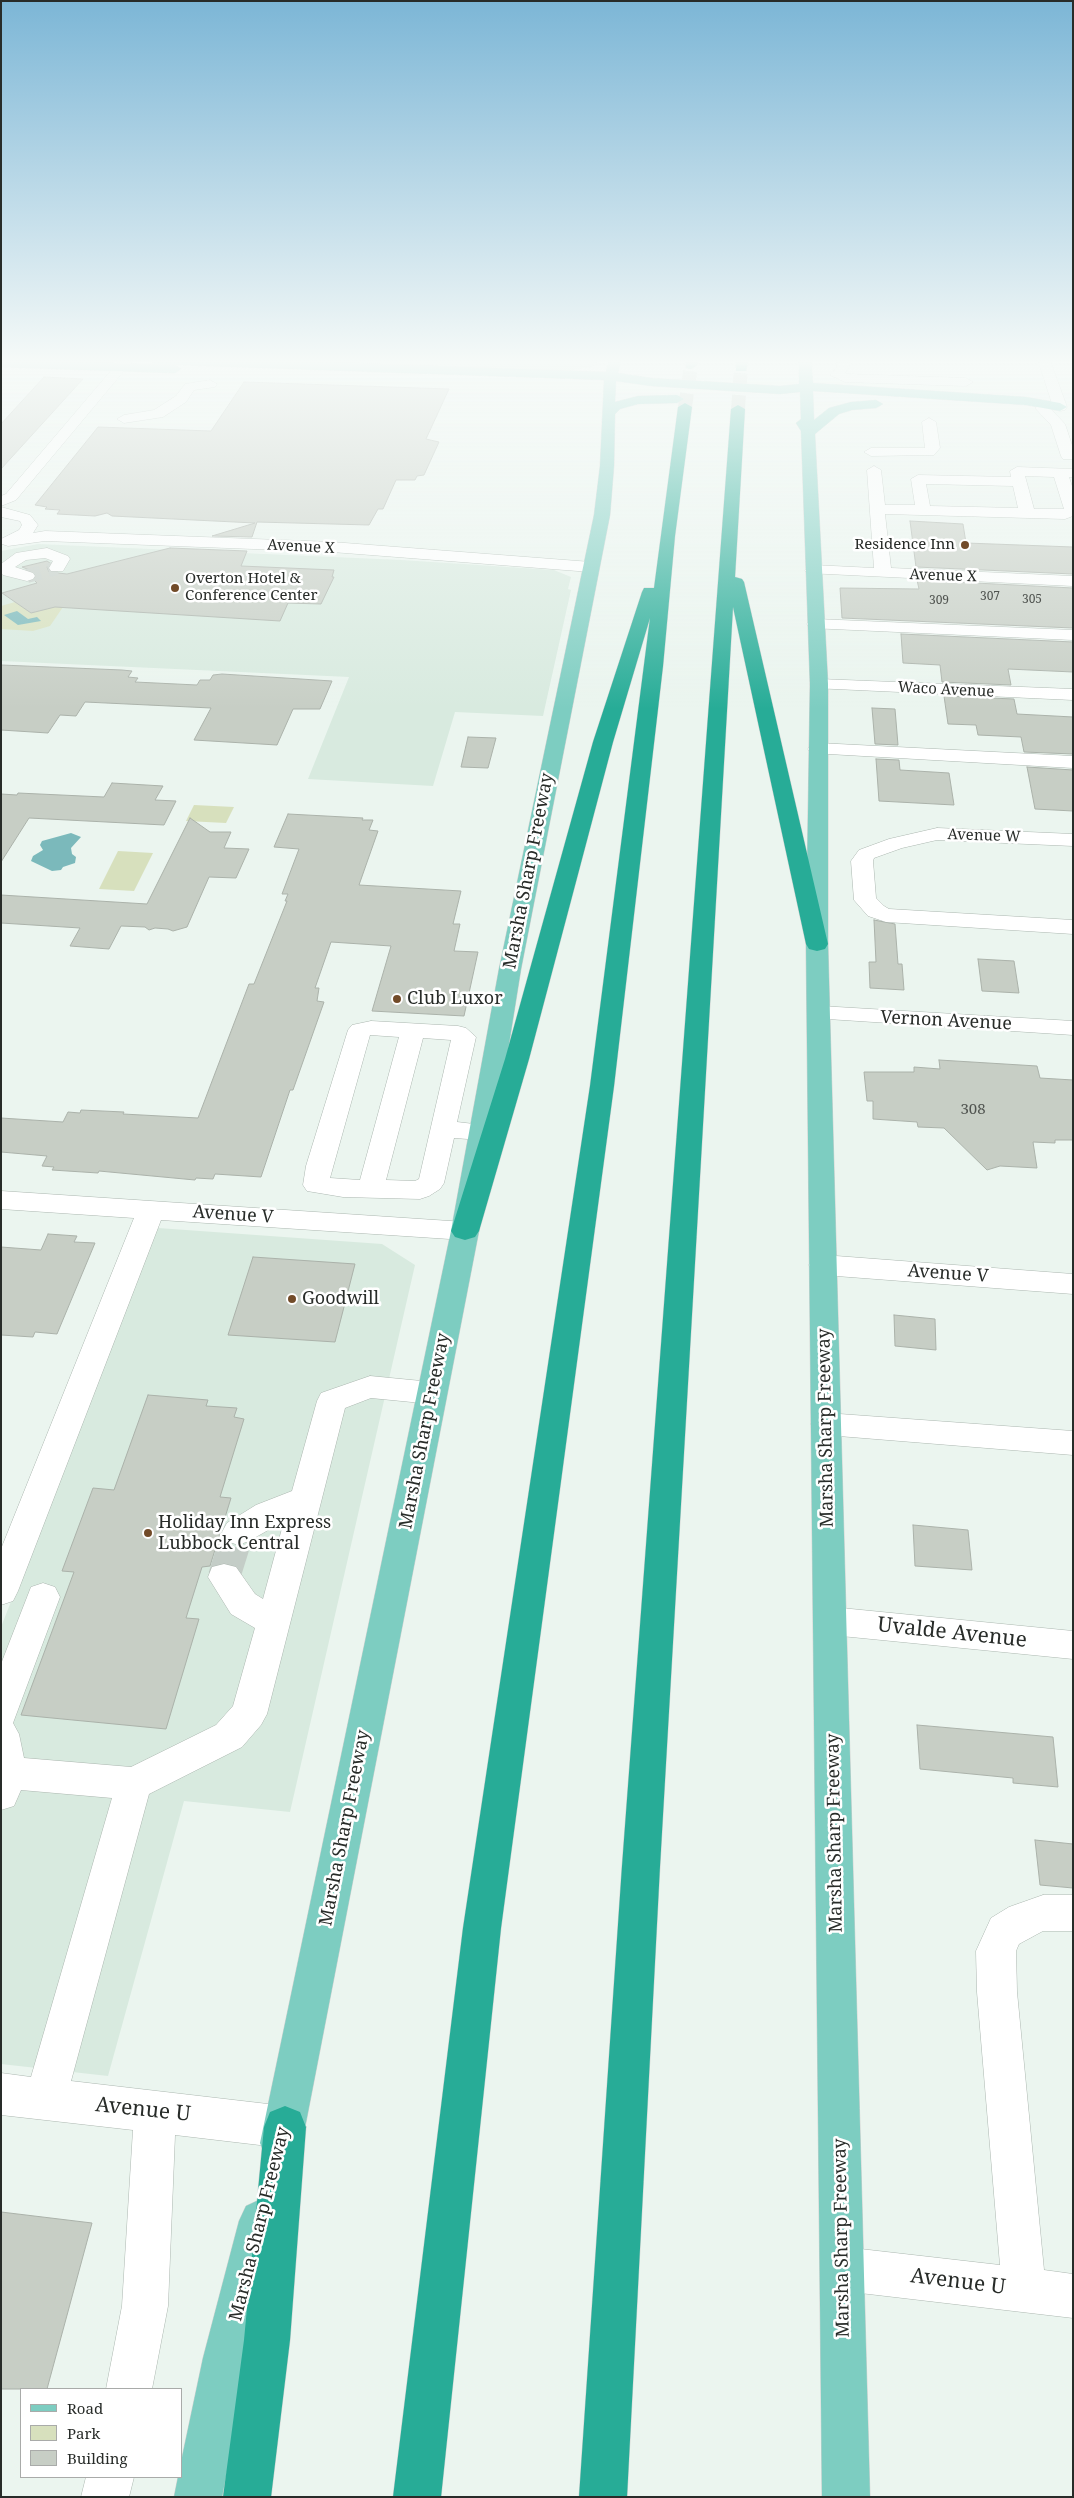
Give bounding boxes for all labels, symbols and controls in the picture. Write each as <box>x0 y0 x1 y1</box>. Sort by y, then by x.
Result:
street label: Avenue X <box>267 536 335 558</box>
place label: Residence Inn <box>855 536 955 554</box>
marker: Residence Inn <box>959 539 971 551</box>
street label: Avenue X <box>909 566 977 586</box>
place label: Overton Hotel & Conference Center <box>185 570 317 605</box>
marker: Overton Hotel & Conference Center <box>169 582 181 594</box>
house number: 307 <box>980 590 1000 604</box>
house number: 305 <box>1022 593 1042 607</box>
house number: 309 <box>929 594 949 608</box>
street label: Waco Avenue <box>897 678 995 702</box>
street label: Marsha Sharp Freeway <box>499 771 559 971</box>
street label: Avenue W <box>947 826 1021 846</box>
place label: Club Luxor <box>407 988 503 1010</box>
marker: Club Luxor <box>391 993 403 1005</box>
street label: Vernon Avenue <box>880 1007 1012 1035</box>
house number: 308 <box>960 1101 986 1119</box>
street label: Avenue V <box>192 1201 274 1229</box>
street label: Avenue V <box>907 1260 989 1288</box>
place label: Goodwill <box>302 1288 379 1310</box>
marker: Goodwill <box>286 1293 298 1305</box>
street label: Marsha Sharp Freeway <box>813 1328 839 1528</box>
street label: Marsha Sharp Freeway <box>395 1331 455 1531</box>
place label: Holiday Inn Express Lubbock Central <box>158 1512 331 1555</box>
marker: Holiday Inn Express Lubbock Central <box>142 1527 154 1539</box>
street label: Uvalde Avenue <box>876 1613 1028 1653</box>
street label: Marsha Sharp Freeway <box>315 1728 375 1928</box>
street label: Marsha Sharp Freeway <box>822 1733 848 1933</box>
street label: Avenue U <box>94 2092 192 2128</box>
street label: Marsha Sharp Freeway <box>225 2125 295 2323</box>
street label: Marsha Sharp Freeway <box>829 2138 855 2338</box>
street label: Avenue U <box>909 2264 1007 2300</box>
legend <box>20 2388 182 2478</box>
text: Road <box>67 2398 103 2418</box>
text: Park <box>67 2423 100 2443</box>
text: Building <box>67 2448 128 2468</box>

